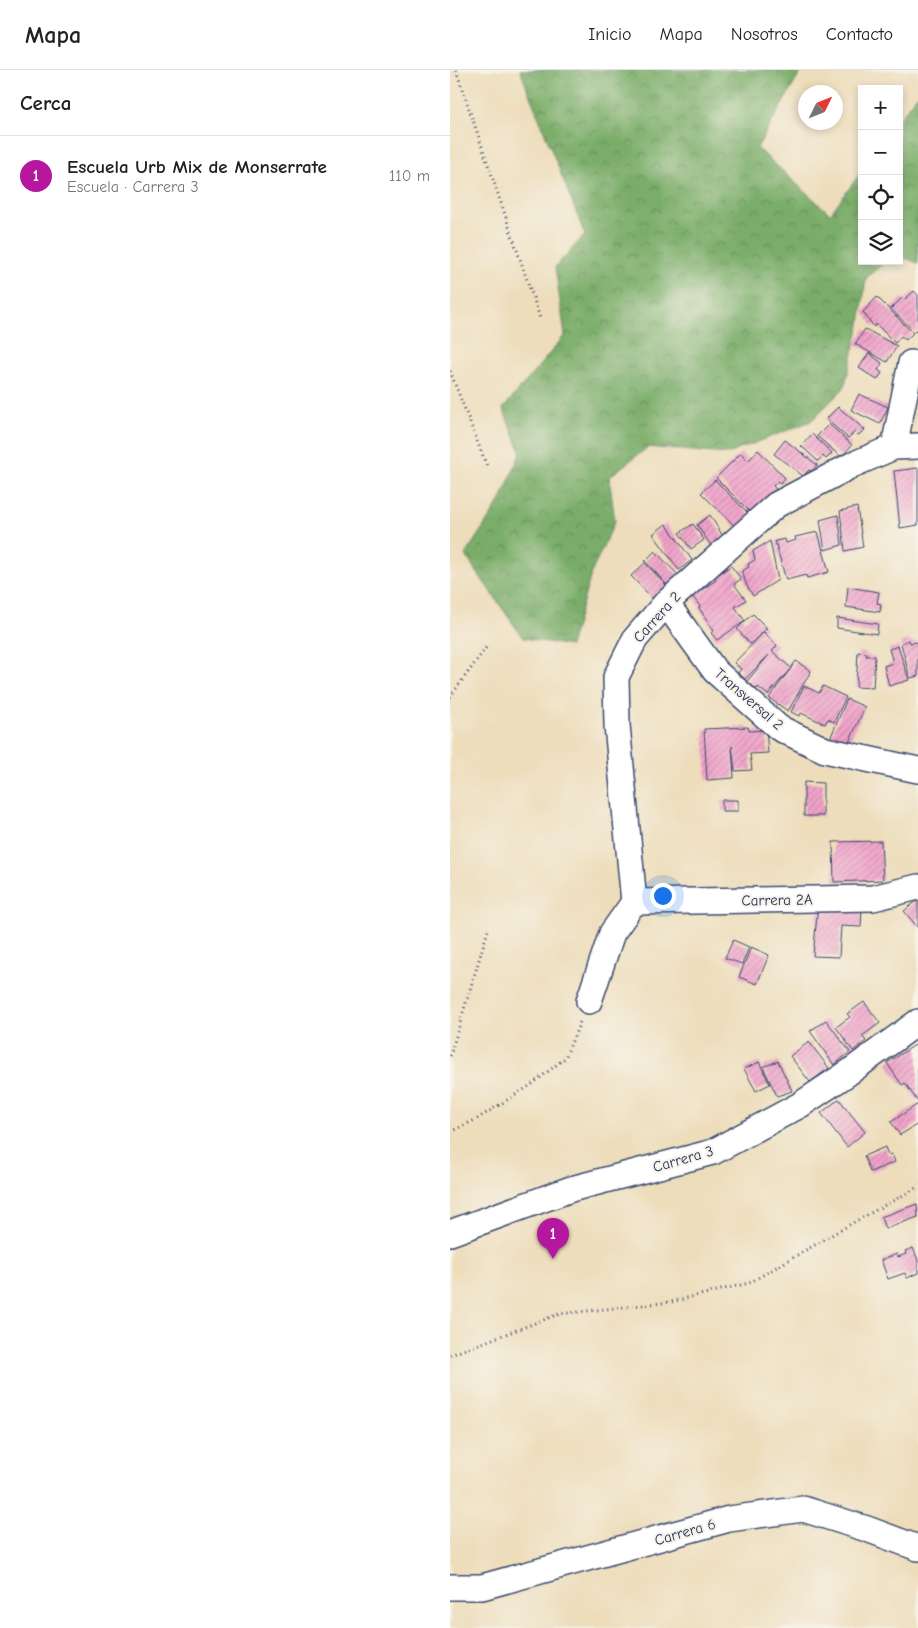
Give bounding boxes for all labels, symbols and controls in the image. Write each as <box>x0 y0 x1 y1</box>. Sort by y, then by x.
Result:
text: Mapa <box>25 21 81 49</box>
text: Inicio <box>588 24 632 45</box>
text: Mapa <box>660 24 703 45</box>
text: Nosotros <box>731 24 798 45</box>
text: Contacto <box>826 24 893 45</box>
north arrow <box>798 85 843 130</box>
map controls <box>858 85 903 265</box>
button: + <box>858 85 903 130</box>
text: Cerca <box>20 91 71 115</box>
button: − <box>858 130 903 175</box>
text: Escuela Urb Mix de Monserrate <box>67 156 327 178</box>
text: 1 <box>33 167 39 185</box>
text: 110 m <box>389 167 430 185</box>
button: locate <box>858 175 903 220</box>
text: Escuela · Carrera 3 <box>67 178 199 196</box>
button: layers <box>858 220 903 265</box>
street label: Carrera 2 <box>629 588 685 646</box>
street label: Transversal 2 <box>711 664 787 734</box>
your location <box>650 883 676 909</box>
street label: Carrera 2A <box>741 890 813 910</box>
street label: Carrera 3 <box>651 1142 715 1176</box>
pin: 1 <box>537 1218 569 1259</box>
street label: Carrera 6 <box>652 1515 718 1549</box>

